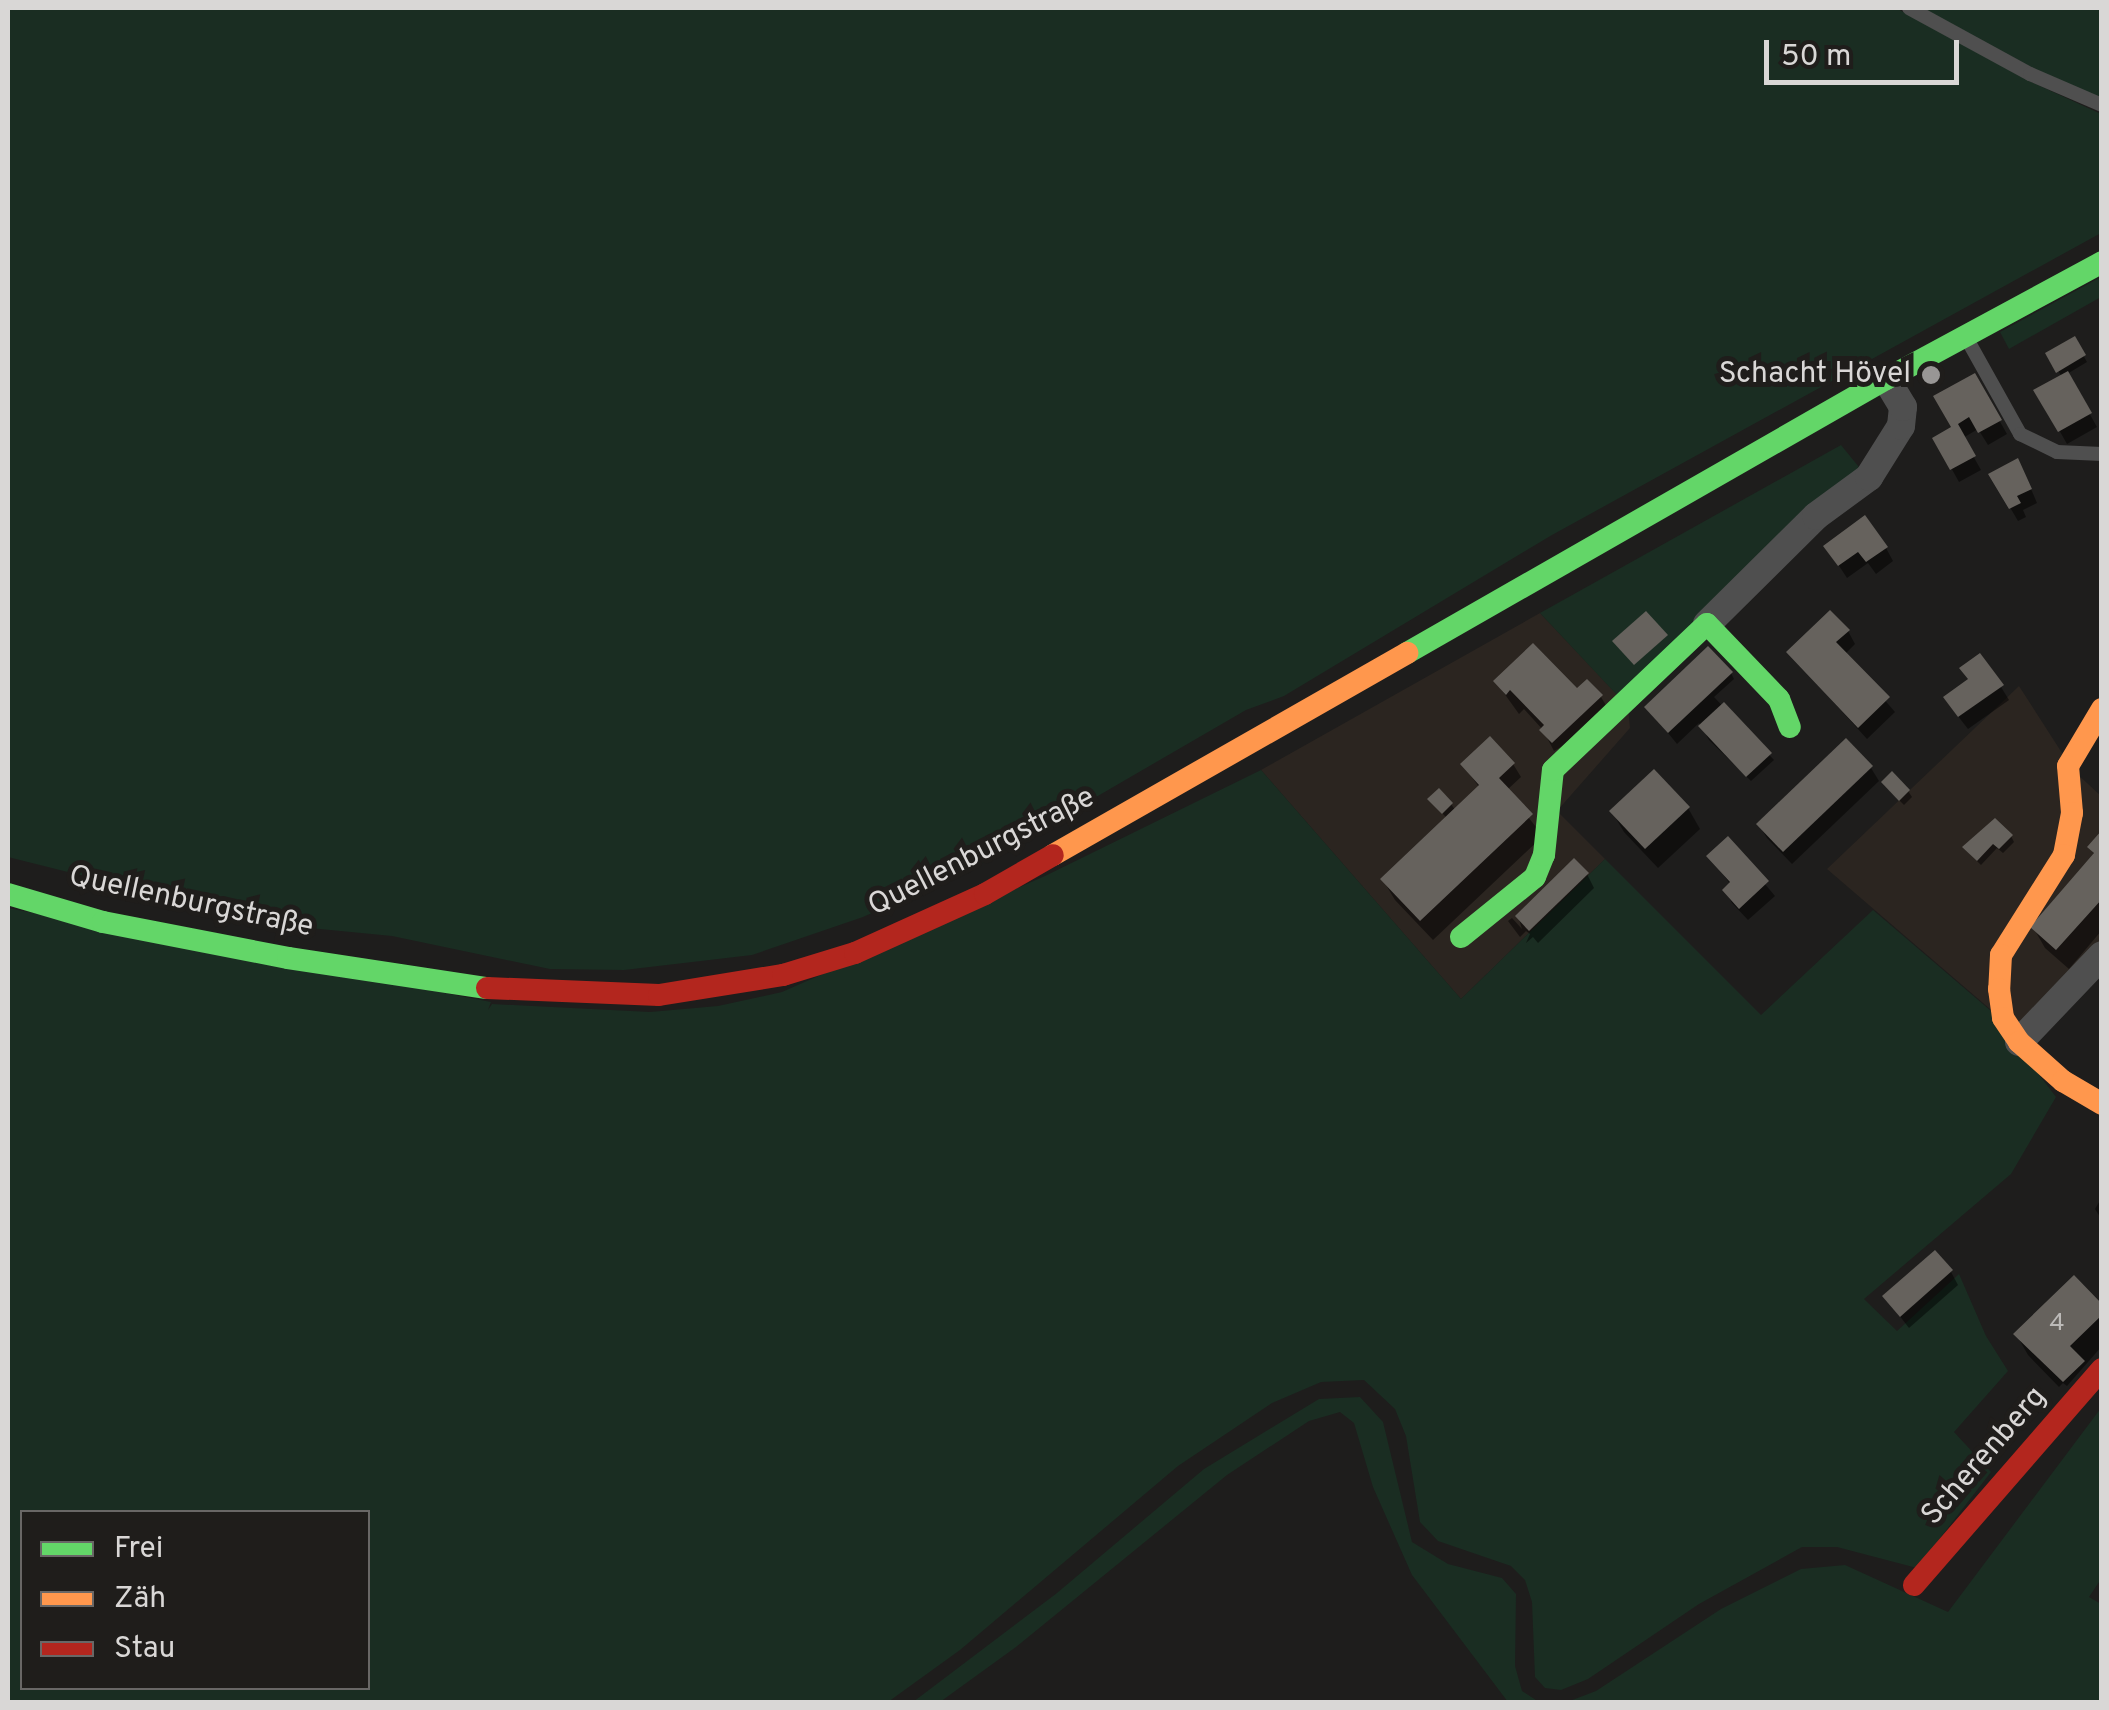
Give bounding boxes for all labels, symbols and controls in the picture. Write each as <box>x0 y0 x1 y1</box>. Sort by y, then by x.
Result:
scale bar <box>1769 20 1964 82</box>
text: 50 m <box>1781 39 1851 76</box>
place label: Schacht Hövel <box>1719 357 1911 393</box>
marker: Schacht Hövel <box>1920 364 1942 386</box>
street label: Quellenburgstraße <box>863 780 1101 926</box>
street label: Quellenburgstraße <box>65 860 317 946</box>
house number: 4 <box>2049 1309 2065 1339</box>
street label: Scherenberg <box>1915 1380 2055 1534</box>
legend <box>20 1510 370 1690</box>
text: Frei <box>114 1531 163 1568</box>
text: Zäh <box>114 1581 166 1618</box>
text: Stau <box>114 1631 175 1668</box>

